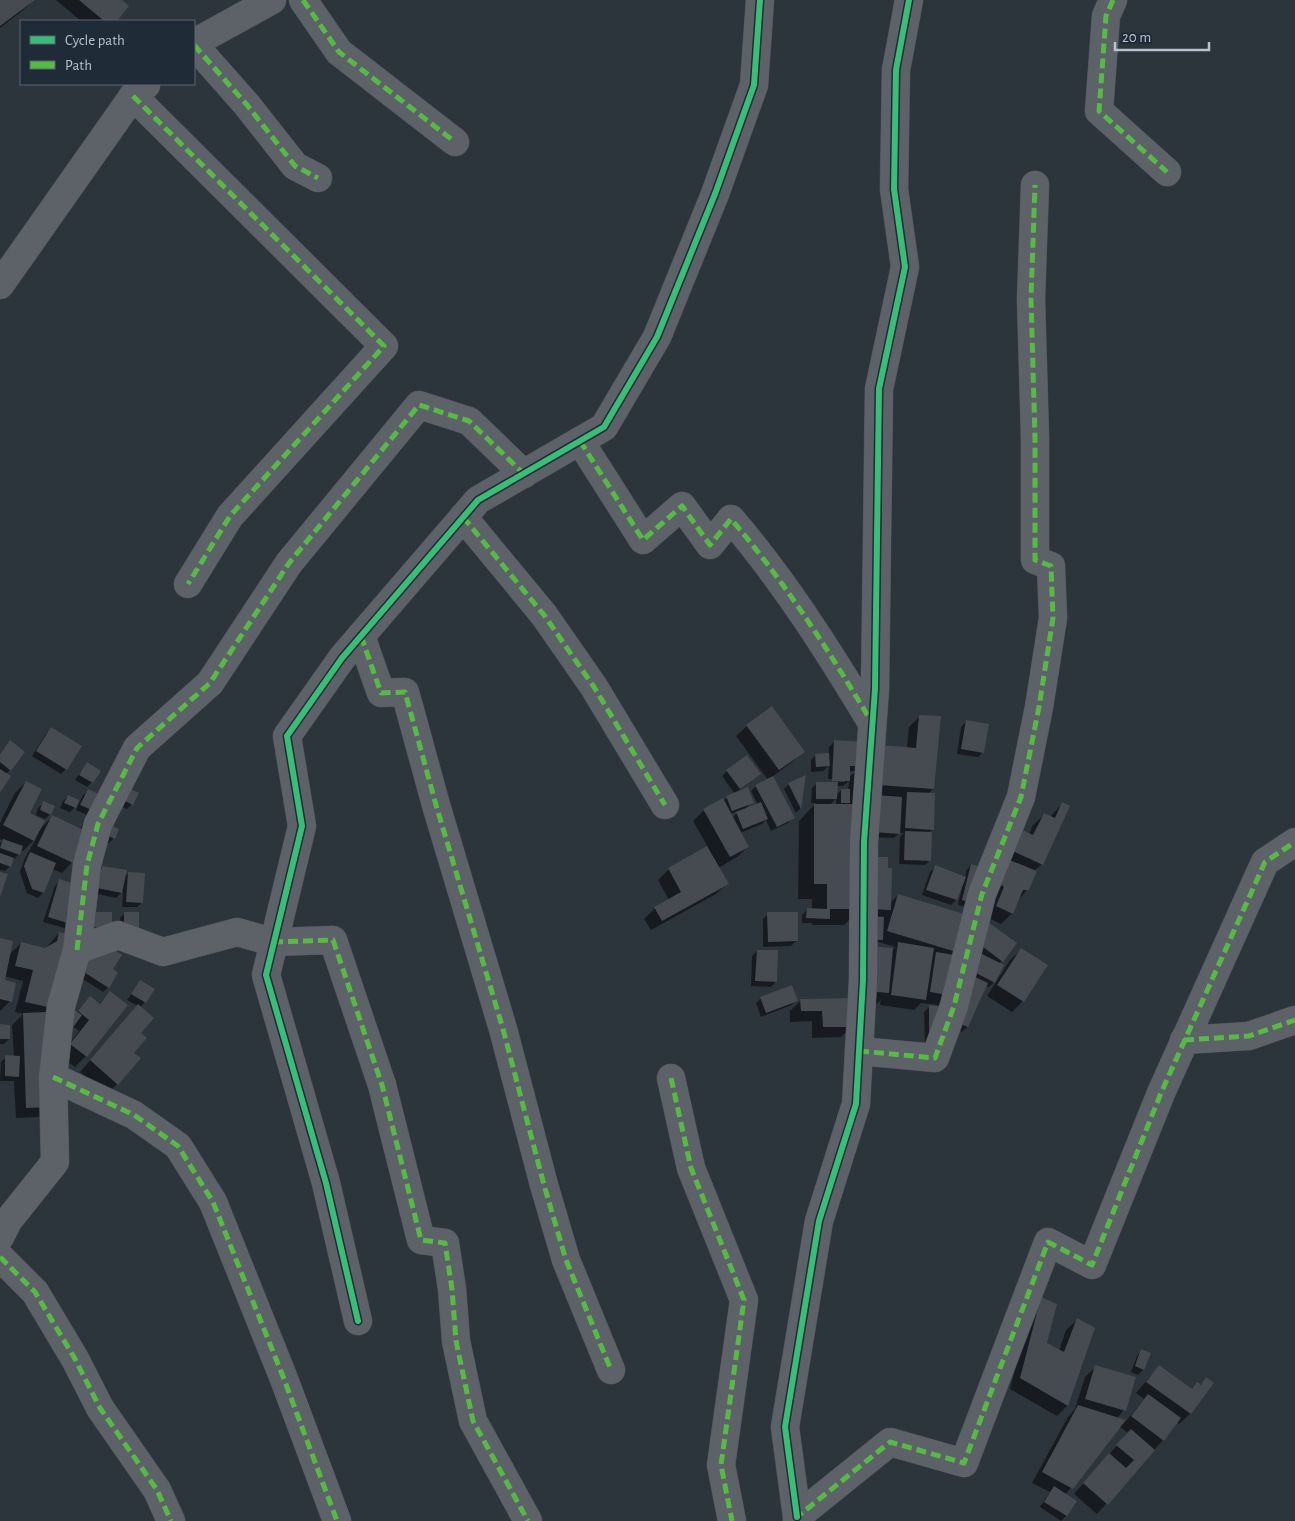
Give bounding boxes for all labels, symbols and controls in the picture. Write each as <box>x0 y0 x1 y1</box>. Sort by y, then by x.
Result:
legend <box>20 20 195 85</box>
scale bar <box>1115 20 1209 52</box>
text: 20 m <box>1122 30 1151 45</box>
text: Cycle path <box>65 33 125 48</box>
text: Path <box>65 58 92 73</box>

